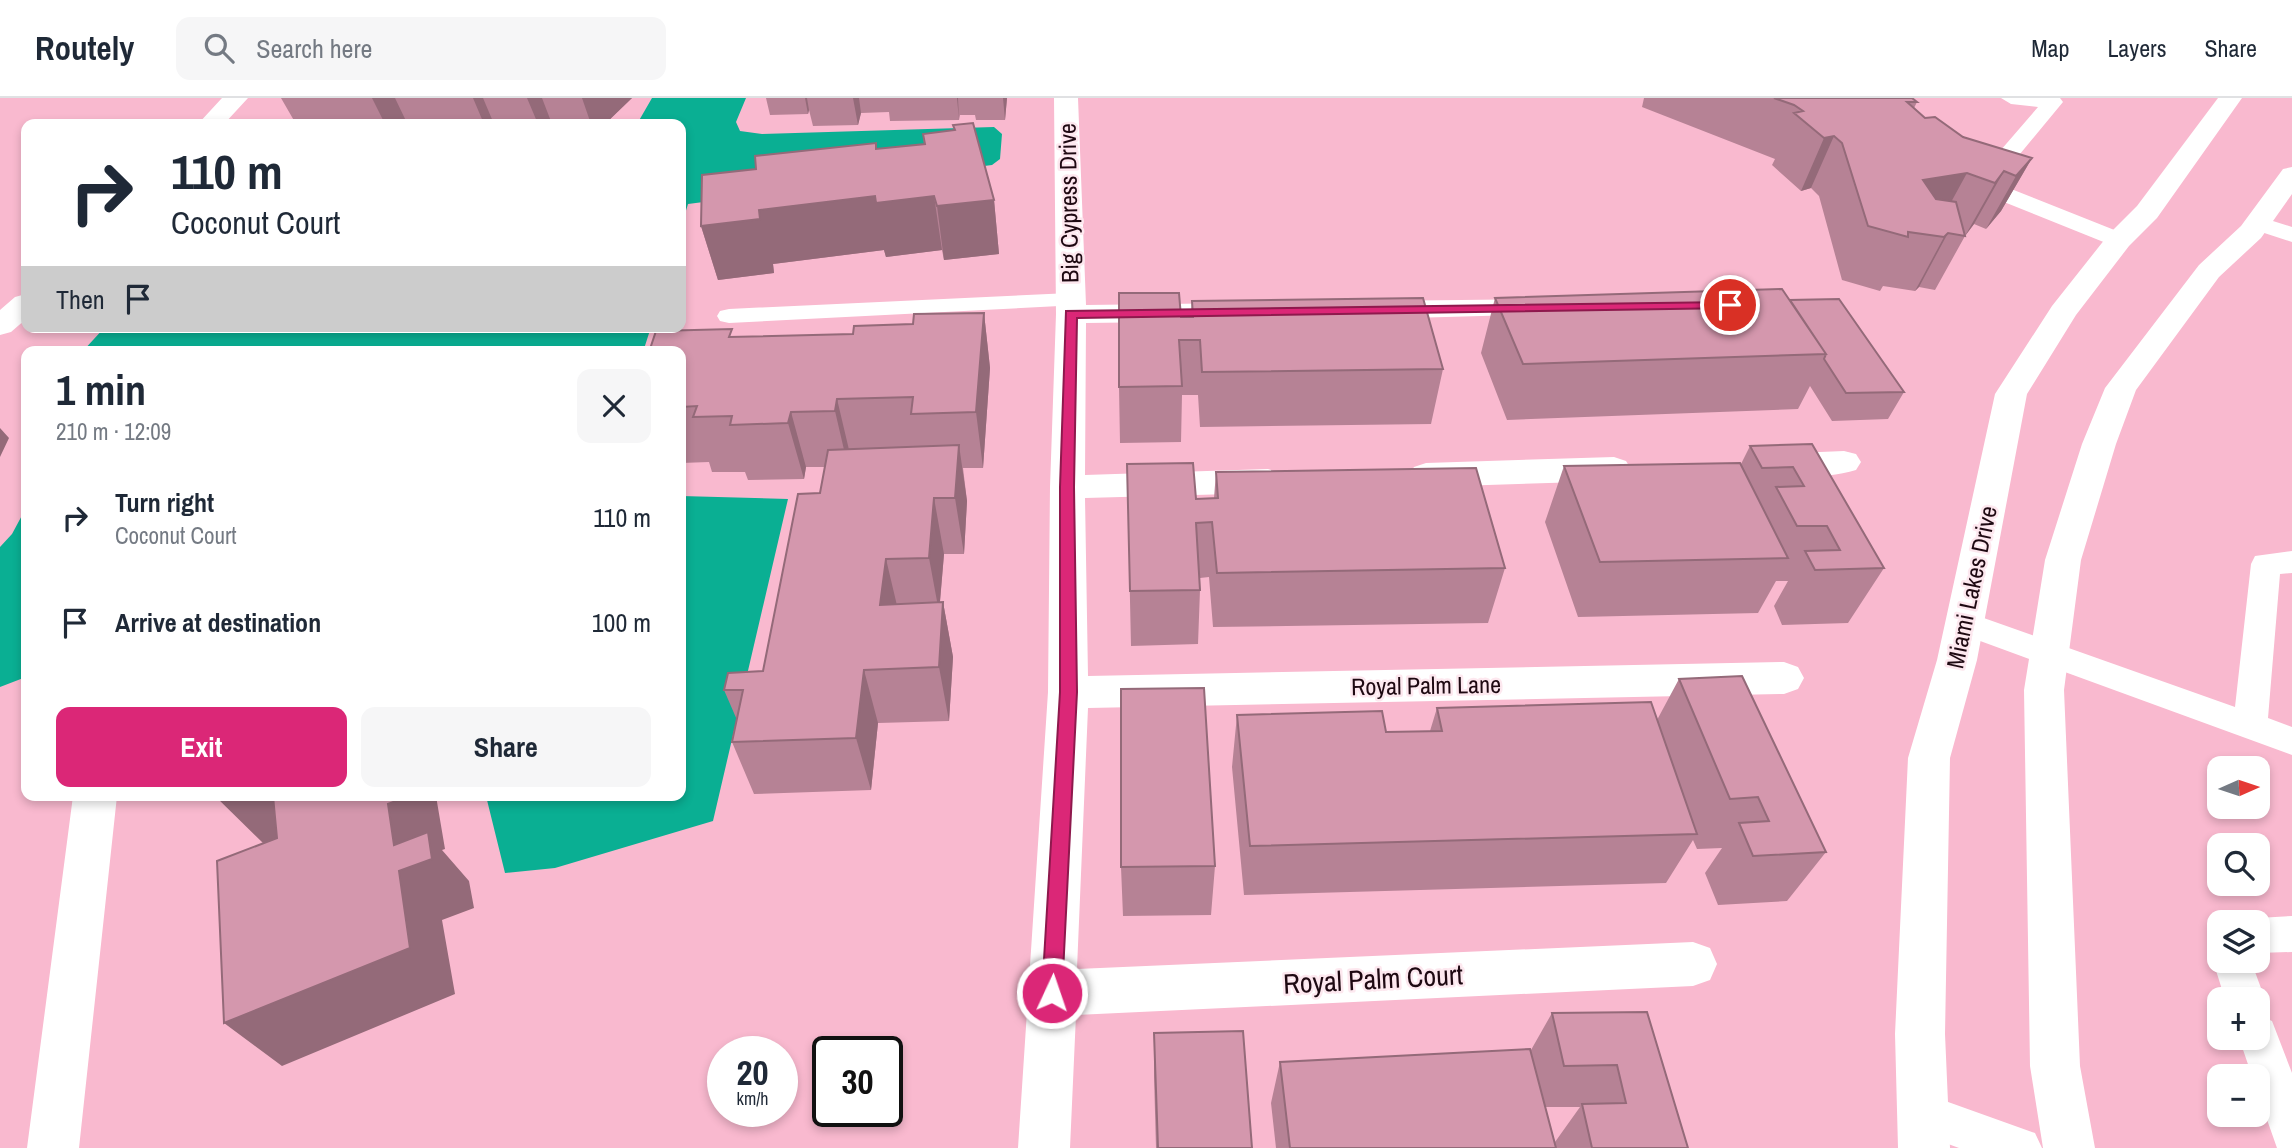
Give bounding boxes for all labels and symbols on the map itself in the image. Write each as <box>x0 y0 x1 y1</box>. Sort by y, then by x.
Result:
street label: Big Cypress Drive <box>1051 123 1085 283</box>
pin <box>1700 275 1760 335</box>
street label: Miami Lakes Drive <box>1938 503 2004 671</box>
street label: Royal Palm Lane <box>1351 668 1501 702</box>
north arrow <box>2207 756 2270 819</box>
street label: Royal Palm Court <box>1282 955 1464 1003</box>
position arrow <box>1015 956 1089 1030</box>
speed limit sign: 30 <box>812 1036 903 1127</box>

